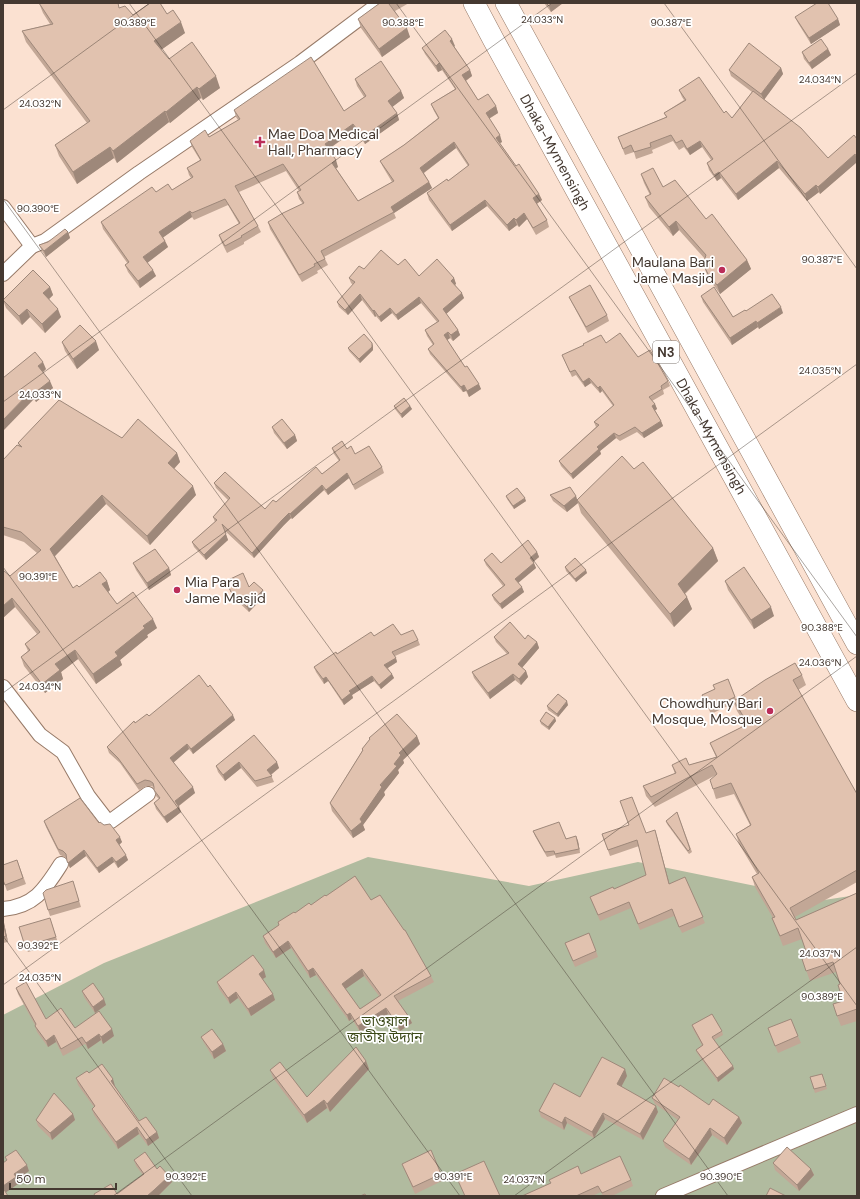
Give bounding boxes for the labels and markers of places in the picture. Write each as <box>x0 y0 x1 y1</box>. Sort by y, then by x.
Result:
place label: Mae Doa Medical Hall, Pharmacy <box>268 125 379 159</box>
marker: Mae Doa Medical Hall, Pharmacy <box>255 137 265 147</box>
place label: Maulana Bari Jame Masjid <box>632 253 714 287</box>
marker: Maulana Bari Jame Masjid <box>717 265 727 275</box>
place label: Mia Para Jame Masjid <box>185 573 266 607</box>
marker: Mia Para Jame Masjid <box>172 585 182 595</box>
place label: Chowdhury Bari Mosque, Mosque <box>652 694 762 728</box>
marker: Chowdhury Bari Mosque, Mosque <box>765 706 775 716</box>

